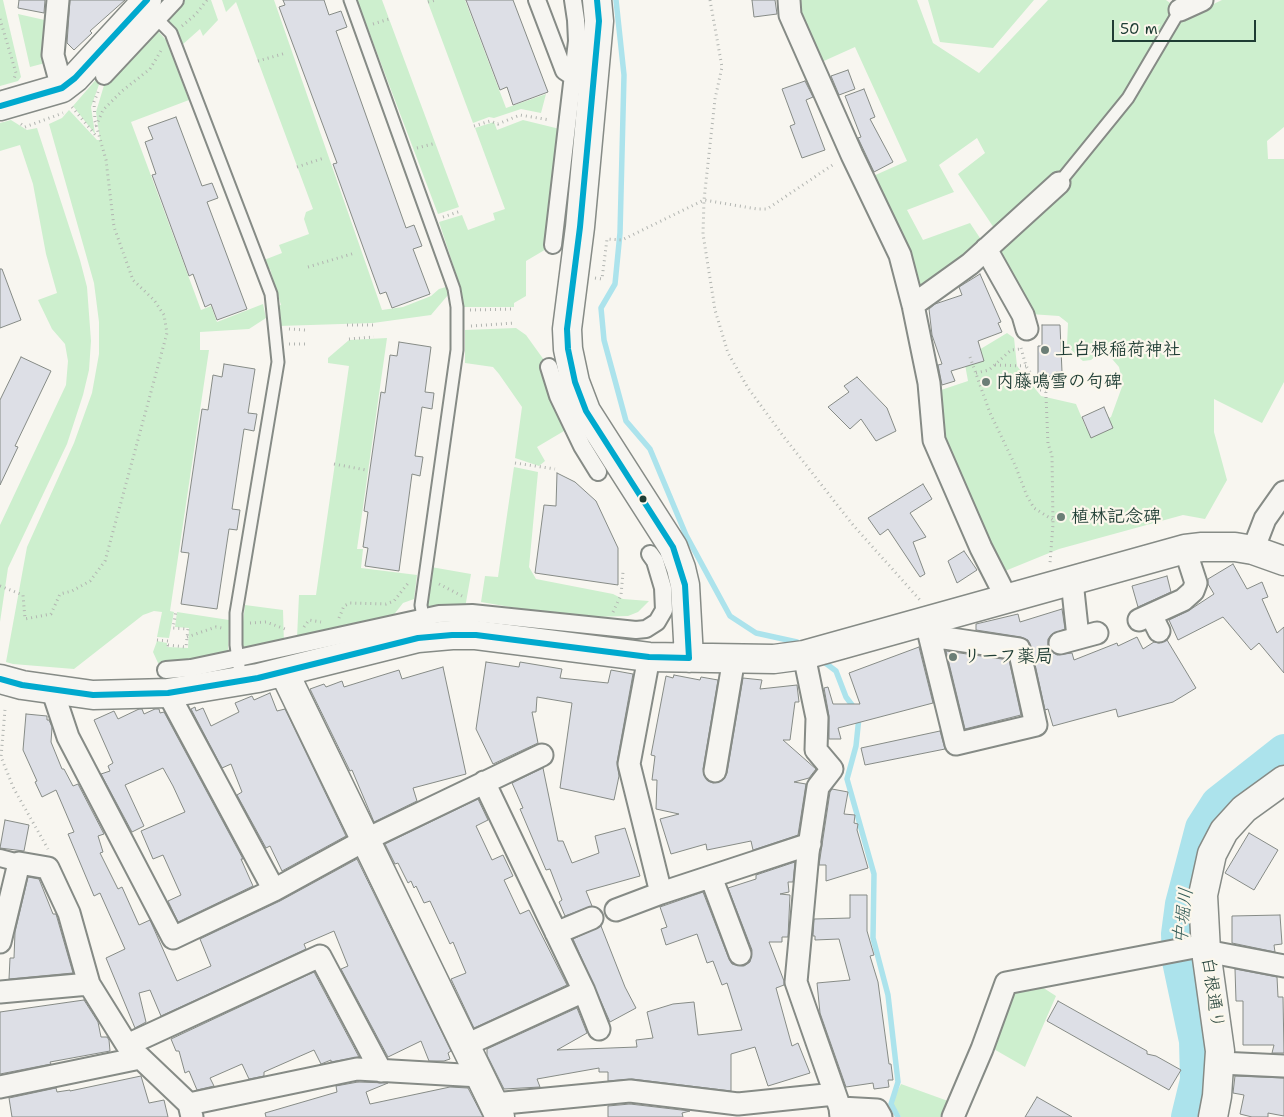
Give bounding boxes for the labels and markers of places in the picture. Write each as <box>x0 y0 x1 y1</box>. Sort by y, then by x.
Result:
place label: 上白根稲荷神社 <box>1055 339 1181 361</box>
marker: 上白根稲荷神社 <box>1039 344 1051 356</box>
place label: 内藤鳴雪の句碑 <box>996 371 1122 393</box>
marker: 内藤鳴雪の句碑 <box>980 376 992 388</box>
unlabelled marker <box>638 494 648 504</box>
place label: 植林記念碑 <box>1071 506 1161 528</box>
marker: 植林記念碑 <box>1055 511 1067 523</box>
place label: リーフ薬局 <box>963 646 1053 668</box>
marker: リーフ薬局 <box>947 651 959 663</box>

